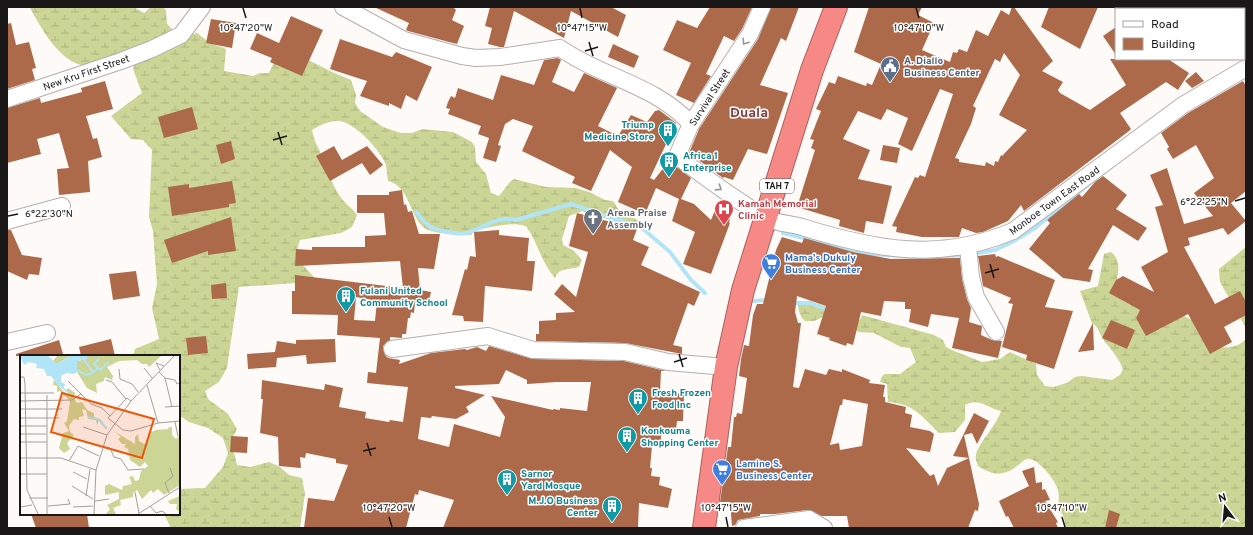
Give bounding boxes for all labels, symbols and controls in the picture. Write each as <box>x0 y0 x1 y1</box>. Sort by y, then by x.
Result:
legend <box>1115 8 1245 60</box>
text: Road <box>1151 17 1179 33</box>
text: 10°47'20"W <box>220 22 272 35</box>
text: 10°47'15"W <box>557 22 607 35</box>
text: 10°47'10"W <box>894 22 944 35</box>
text: Building <box>1151 37 1195 53</box>
one-way arrow <box>742 38 750 45</box>
street label: New Kru First Street <box>42 52 132 94</box>
public building icon: A. Diallo Business Center <box>879 55 901 83</box>
place label: A. Diallo Business Center <box>904 55 981 80</box>
street label: Survival Street <box>687 66 734 129</box>
district label: Duala <box>730 105 768 122</box>
place label: Triump Medicine Store <box>584 119 654 144</box>
building icon: Triump Medicine Store <box>657 119 679 147</box>
building icon: Africa 1 Enterprise <box>658 150 680 178</box>
place label: Africa 1 Enterprise <box>683 150 732 175</box>
street label: Monboe Town East Road <box>1007 164 1103 238</box>
road number: TAH 7 <box>760 179 794 193</box>
one-way arrow <box>715 183 722 191</box>
text: 6°22'25"N <box>1180 196 1228 209</box>
hospital icon: Kamah Memorial Clinic <box>713 198 735 226</box>
place label: Kamah Memorial Clinic <box>738 198 817 223</box>
church icon: Arena Praise Assembly <box>582 207 604 235</box>
place label: Arena Praise Assembly <box>607 207 667 232</box>
text: 6°22'30"N <box>25 208 73 221</box>
supermarket icon: Mama's Dukuly Business Center <box>760 252 782 280</box>
place label: Mama's Dukuly Business Center <box>785 252 862 277</box>
building icon: Fulani United Community School <box>335 285 357 313</box>
place label: Fulani United Community School <box>360 285 448 310</box>
inset map <box>20 355 180 515</box>
building icon: Fresh Frozen Food Inc <box>627 387 649 415</box>
place label: Fresh Frozen Food Inc <box>652 387 711 412</box>
building icon: Konkouma Shopping Center <box>616 425 638 453</box>
place label: Konkouma Shopping Center <box>641 425 719 450</box>
supermarket icon: Lamine S. Business Center <box>711 458 733 486</box>
place label: Lamine S. Business Center <box>736 458 813 483</box>
building icon: Sarnor Yard Mosque <box>496 468 518 496</box>
place label: Sarnor Yard Mosque <box>521 468 581 493</box>
north arrow <box>1205 487 1245 527</box>
text: N <box>1217 491 1228 506</box>
place label: M.J.O Business Center <box>528 495 599 520</box>
building icon: M.J.O Business Center <box>601 495 623 523</box>
text: 10°47'20"W <box>363 502 415 515</box>
text: 10°47'15"W <box>701 502 751 515</box>
text: 10°47'10"W <box>1037 502 1087 515</box>

